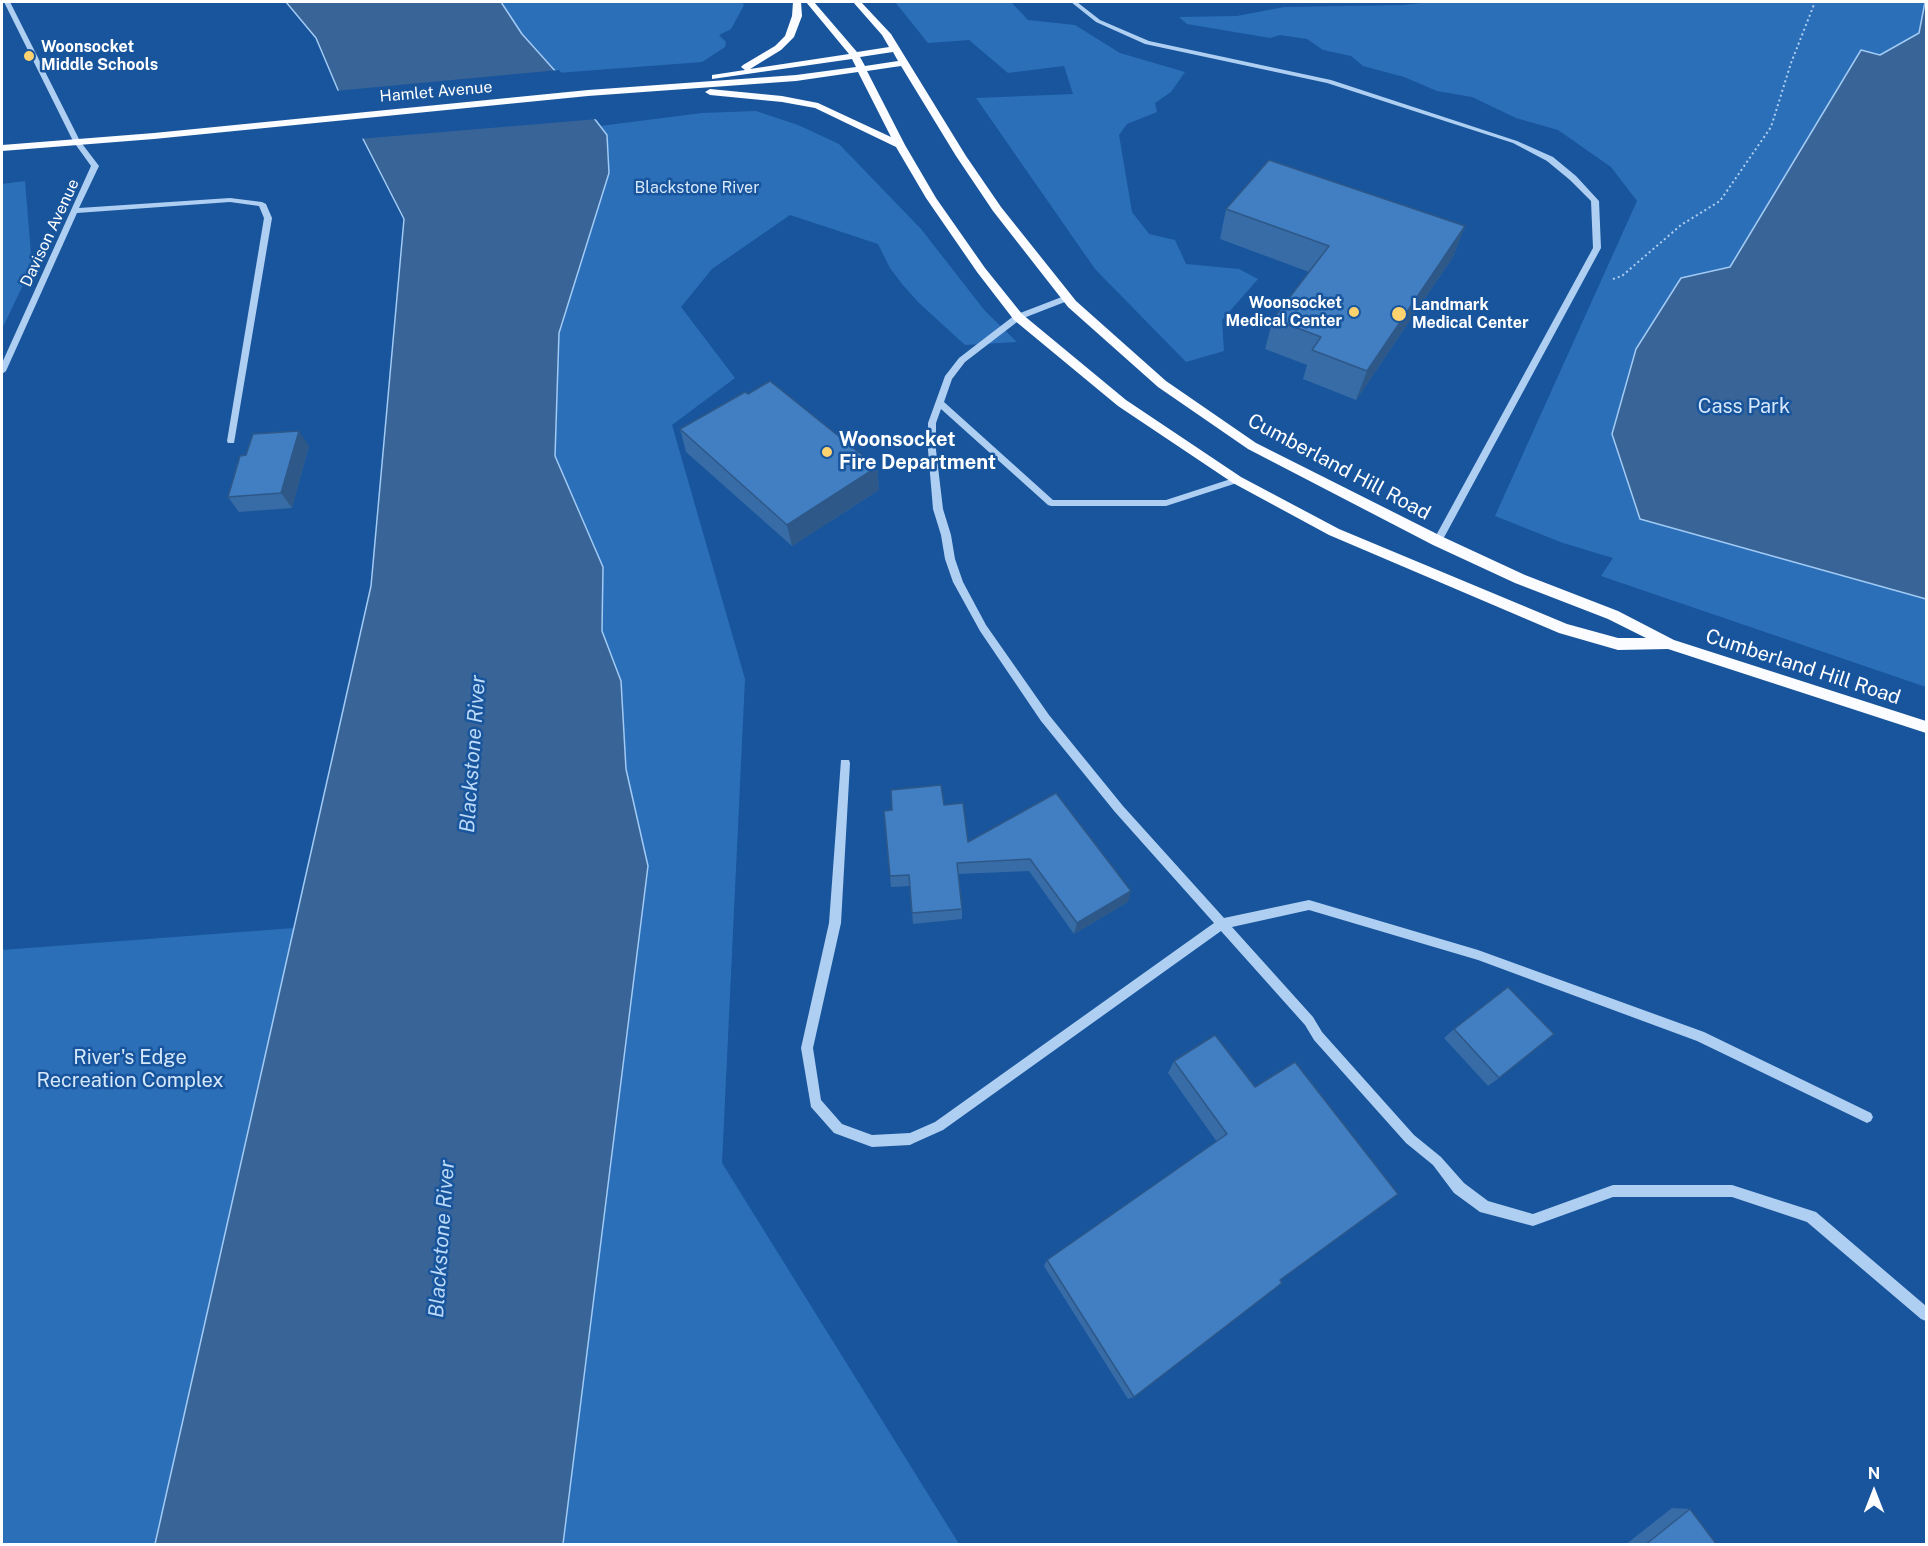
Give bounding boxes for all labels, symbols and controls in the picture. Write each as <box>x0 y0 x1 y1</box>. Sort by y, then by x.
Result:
place label: Woonsocket Middle Schools <box>41 37 158 75</box>
marker: Woonsocket Middle Schools <box>22 49 36 63</box>
street label: Hamlet Avenue <box>379 78 493 106</box>
street label: Davison Avenue <box>17 176 83 290</box>
park label: Blackstone River <box>635 178 759 198</box>
place label: Woonsocket Medical Center <box>1225 293 1342 331</box>
place label: Landmark Medical Center <box>1412 295 1529 333</box>
marker: Woonsocket Medical Center <box>1347 305 1361 319</box>
marker: Landmark Medical Center <box>1390 305 1408 323</box>
park label: Cass Park <box>1698 395 1790 419</box>
street label: Cumberland Hill Road <box>1243 409 1435 525</box>
place label: Woonsocket Fire Department <box>839 428 996 475</box>
marker: Woonsocket Fire Department <box>820 445 834 459</box>
street label: Cumberland Hill Road <box>1702 624 1904 710</box>
water label: Blackstone River <box>455 674 491 834</box>
park label: River's Edge Recreation Complex <box>37 1046 223 1093</box>
water label: Blackstone River <box>424 1159 460 1319</box>
north arrow <box>1844 1462 1904 1522</box>
text: N <box>1868 1464 1880 1483</box>

